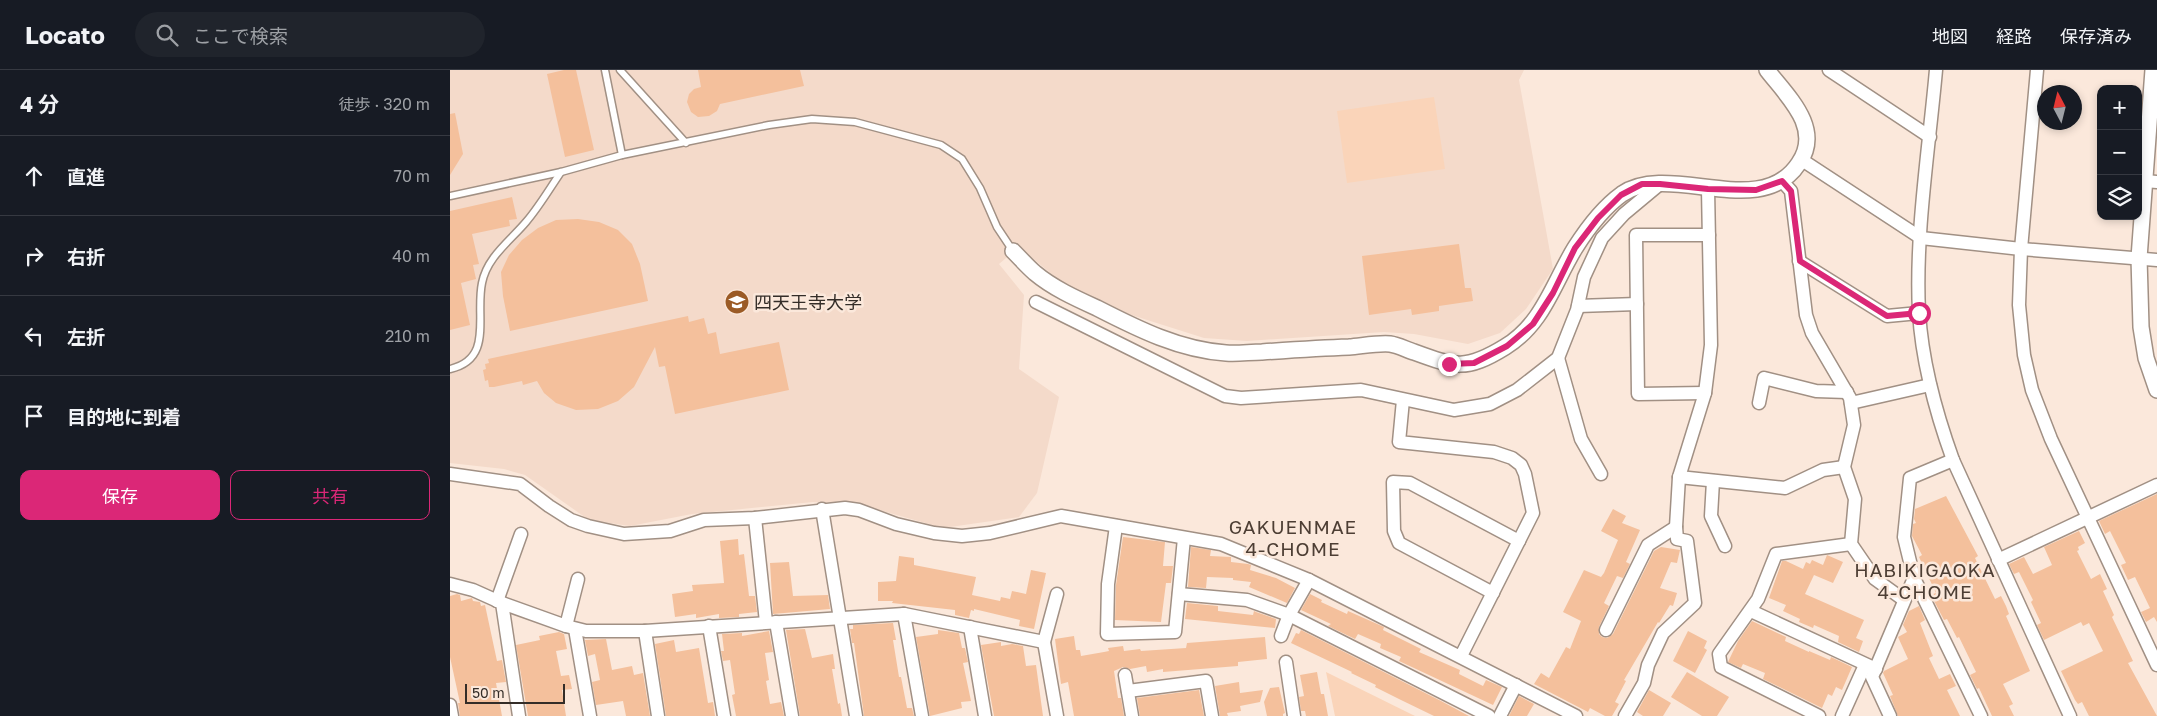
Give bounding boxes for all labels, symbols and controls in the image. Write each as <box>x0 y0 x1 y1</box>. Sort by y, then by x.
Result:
search box <box>135 12 485 57</box>
text: Locato <box>25 20 105 49</box>
icon: search <box>153 21 181 49</box>
text: ここで検索 <box>193 24 288 47</box>
text: 地図 <box>1932 25 1968 47</box>
text: 経路 <box>1996 25 2032 47</box>
text: 保存済み <box>2060 25 2132 47</box>
north arrow <box>2037 85 2082 130</box>
map controls <box>2097 85 2142 220</box>
button: + <box>2097 85 2142 130</box>
text: 4 分 <box>20 91 59 117</box>
text: 徒歩 · 320 m <box>338 94 430 114</box>
button: − <box>2097 130 2142 175</box>
icon: ahead <box>20 162 48 190</box>
text: 直進 <box>67 165 105 188</box>
text: 70 m <box>393 166 430 186</box>
button: layers <box>2097 175 2142 220</box>
icon: right <box>20 242 48 270</box>
text: 右折 <box>67 245 105 268</box>
text: 40 m <box>392 246 430 266</box>
school or university icon: 四天王寺大学 <box>724 289 750 315</box>
place label: 四天王寺大学 <box>754 291 862 313</box>
route start <box>1908 302 1931 325</box>
icon: left <box>20 322 48 350</box>
text: 左折 <box>67 325 105 348</box>
text: 210 m <box>385 326 430 346</box>
route end <box>1438 353 1461 376</box>
icon: arrive <box>20 402 48 430</box>
text: 目的地に到着 <box>67 405 181 428</box>
button: 保存 <box>20 470 220 520</box>
button: 共有 <box>230 470 430 520</box>
district label: GAKUENMAE 4-CHOME <box>1229 515 1357 560</box>
district label: HABIKIGAOKA 4-CHOME <box>1854 558 1996 603</box>
scale bar <box>465 681 565 704</box>
text: 50 m <box>472 684 505 701</box>

